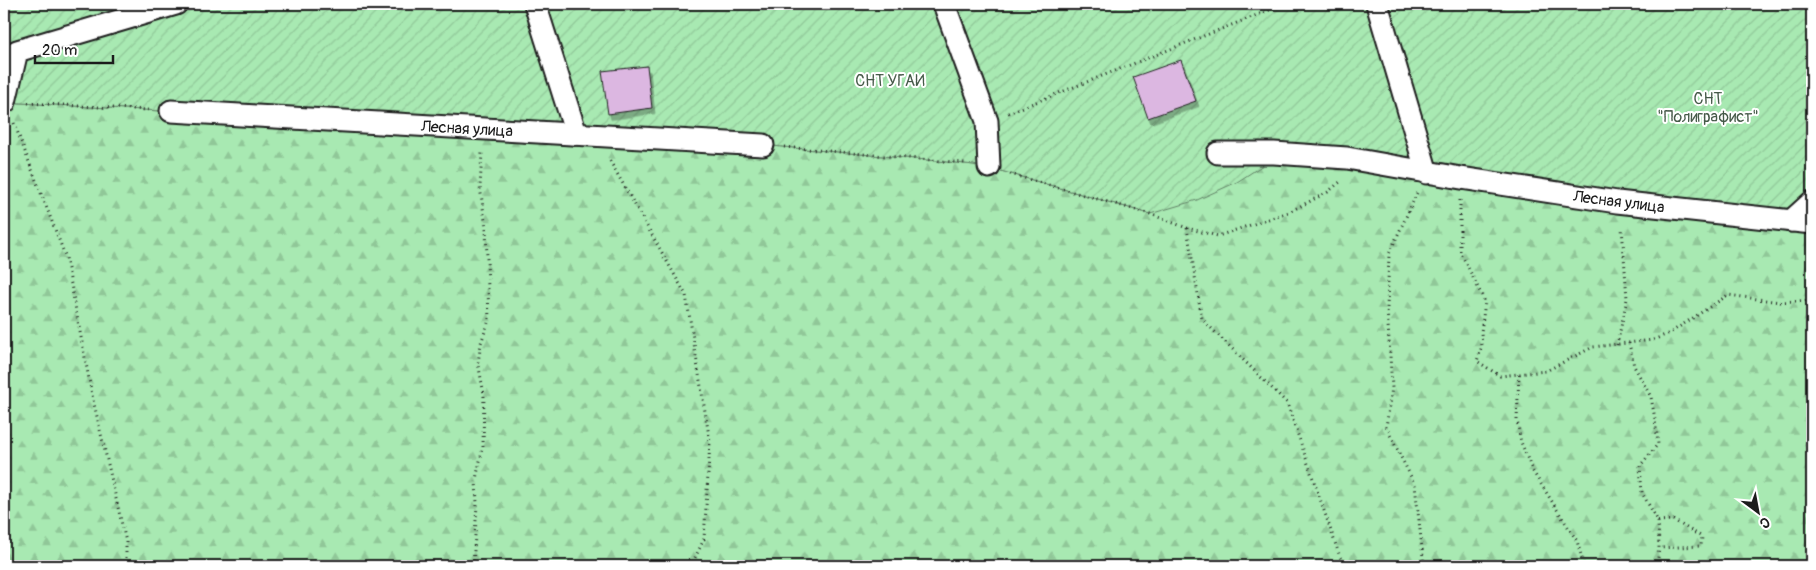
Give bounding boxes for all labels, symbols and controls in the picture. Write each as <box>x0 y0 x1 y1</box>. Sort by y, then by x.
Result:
scale bar <box>35 32 112 64</box>
text: 20 m <box>42 41 77 60</box>
park label: СНТ УГАИ <box>855 71 925 91</box>
park label: СНТ "Полиграфист" <box>1657 89 1759 127</box>
street label: Лесная улица <box>420 117 513 141</box>
street label: Лесная улица <box>1571 186 1666 218</box>
north arrow <box>1734 488 1784 538</box>
text: С <box>1756 513 1773 532</box>

